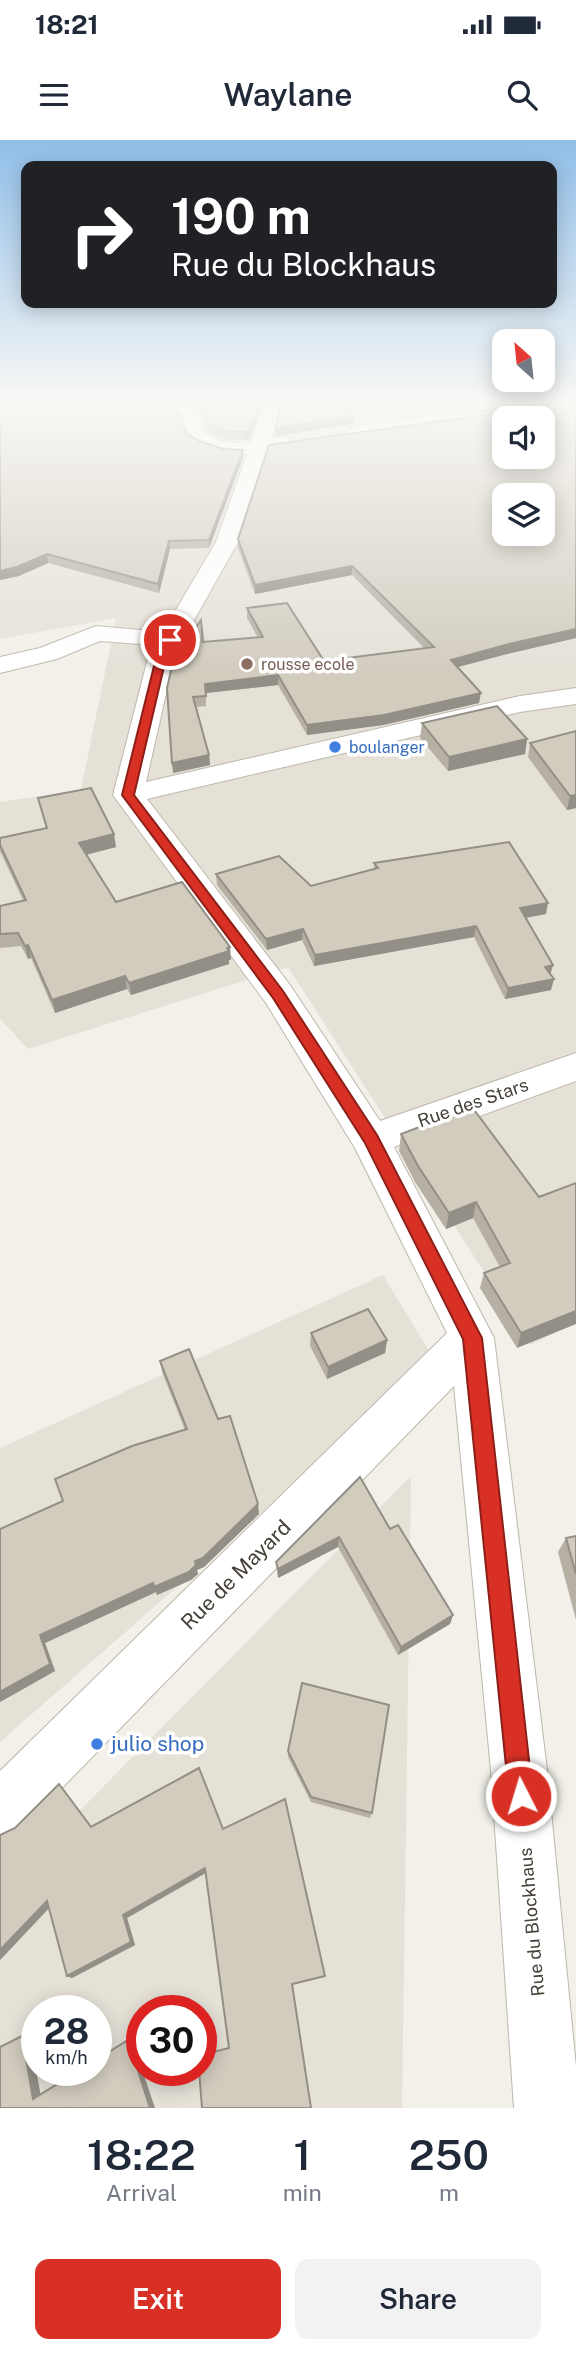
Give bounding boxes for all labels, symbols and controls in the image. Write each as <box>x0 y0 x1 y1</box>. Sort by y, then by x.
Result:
text: 18:21 <box>35 9 99 40</box>
icon: menu <box>35 76 73 114</box>
text: Waylane <box>223 76 353 113</box>
icon: search <box>503 76 541 114</box>
text: 190 m <box>171 187 311 245</box>
icon: right <box>56 189 147 280</box>
text: Rue du Blockhaus <box>171 246 436 283</box>
north arrow <box>492 329 555 392</box>
map controls <box>492 329 555 546</box>
button: sound <box>492 406 555 469</box>
button: layers <box>492 483 555 546</box>
pin <box>140 610 200 670</box>
icon: arrive <box>151 621 189 659</box>
place label: rousse ecole <box>261 655 355 674</box>
marker: rousse ecole <box>239 656 255 672</box>
place label: boulanger <box>349 738 425 757</box>
marker: boulanger <box>327 739 343 755</box>
street label: Rue des Stars <box>415 1074 531 1131</box>
street label: Rue de Mayard <box>175 1514 296 1635</box>
place label: julio shop <box>110 1731 204 1756</box>
marker: julio shop <box>89 1736 105 1752</box>
position arrow <box>484 1759 558 1833</box>
street label: Rue du Blockhaus <box>515 1847 548 1997</box>
speed limit sign: 30 <box>126 1995 217 2086</box>
text: 28 <box>44 2011 89 2052</box>
text: km/h <box>45 2047 88 2068</box>
text: 18:22 <box>87 2130 196 2179</box>
text: 1 <box>293 2130 311 2179</box>
text: 250 <box>409 2130 489 2179</box>
text: Arrival <box>106 2179 177 2206</box>
text: min <box>283 2179 322 2206</box>
text: m <box>439 2179 459 2206</box>
button: Exit <box>35 2259 281 2339</box>
button: Share <box>295 2259 541 2339</box>

